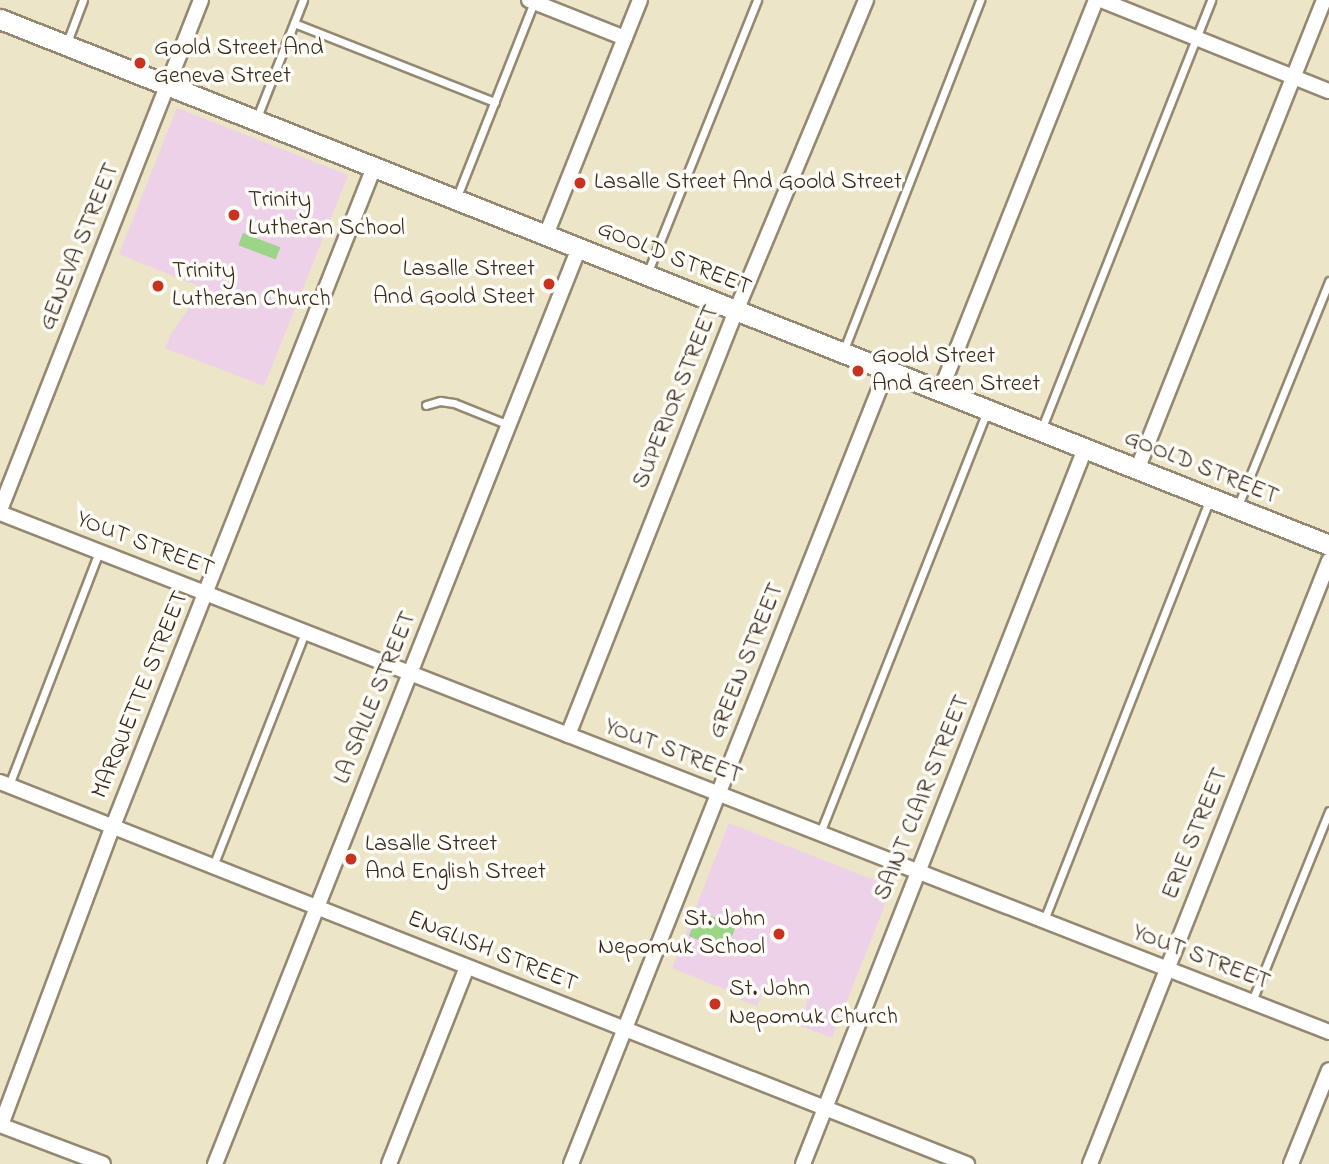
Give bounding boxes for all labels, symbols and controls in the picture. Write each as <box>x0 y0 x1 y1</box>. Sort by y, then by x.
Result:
place label: Goold Street And Geneva Street <box>154 35 323 91</box>
marker: Goold Street And Geneva Street <box>132 55 148 71</box>
street label: GENEVA STREET <box>33 159 127 335</box>
place label: Lasalle Street And Goold Street <box>594 169 902 197</box>
marker: Lasalle Street And Goold Street <box>572 175 588 191</box>
place label: Trinity Lutheran School <box>248 187 405 243</box>
marker: Trinity Lutheran School <box>226 207 242 223</box>
street label: GOOLD STREET <box>593 215 755 303</box>
place label: Lasalle Street And Goold Steet <box>373 256 535 312</box>
place label: Trinity Lutheran Church <box>172 258 331 314</box>
marker: Lasalle Street And Goold Steet <box>541 276 557 292</box>
marker: Trinity Lutheran Church <box>150 278 166 294</box>
street label: SUPERIOR STREET <box>627 301 727 493</box>
place label: Goold Street And Green Street <box>872 343 1040 399</box>
marker: Goold Street And Green Street <box>850 363 866 379</box>
street label: GOOLD STREET <box>1120 424 1282 512</box>
street label: YOUT STREET <box>72 506 218 584</box>
street label: GREEN STREET <box>703 579 791 743</box>
street label: MARQUETTE STREET <box>86 587 196 803</box>
street label: LA SALLE STREET <box>328 608 424 788</box>
street label: SAINT CLAIR STREET <box>869 691 977 905</box>
street label: YOUT STREET <box>600 713 746 791</box>
street label: ERIE STREET <box>1157 764 1235 904</box>
place label: Lasalle Street And English Street <box>365 831 546 887</box>
marker: Lasalle Street And English Street <box>343 851 359 867</box>
street label: ENGLISH STREET <box>403 905 581 999</box>
place label: St. John Nepomuk School <box>598 906 765 962</box>
street label: YOUT STREET <box>1128 919 1274 997</box>
marker: St. John Nepomuk School <box>771 926 787 942</box>
place label: St. John Nepomuk Church <box>729 976 898 1032</box>
marker: St. John Nepomuk Church <box>707 996 723 1012</box>

